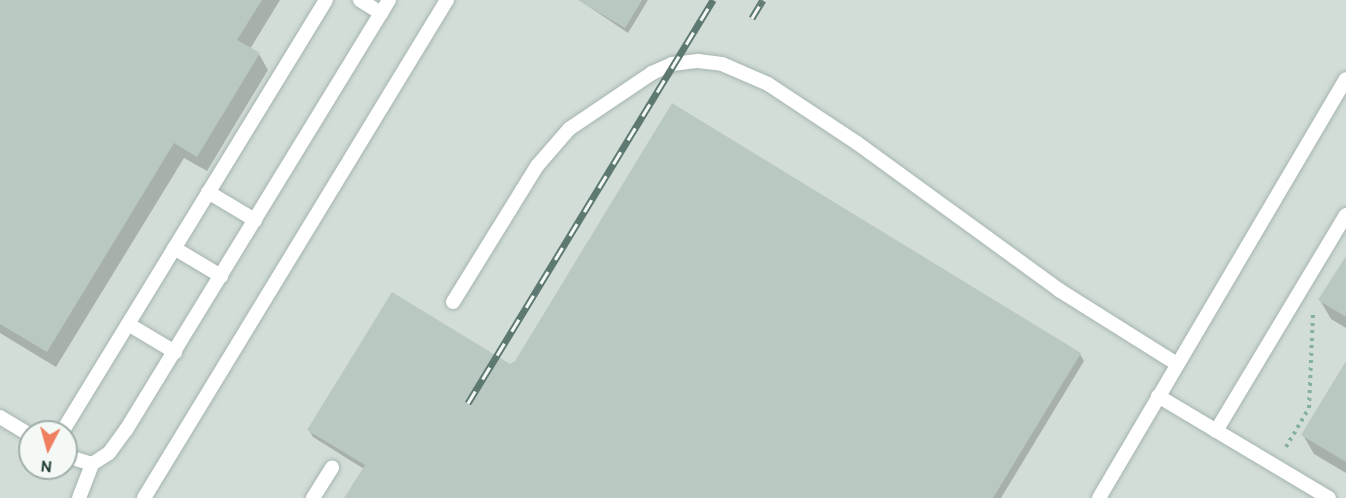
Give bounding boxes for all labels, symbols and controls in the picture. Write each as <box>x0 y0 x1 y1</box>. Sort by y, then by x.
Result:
north arrow <box>18 420 78 480</box>
text: N <box>40 456 53 476</box>

